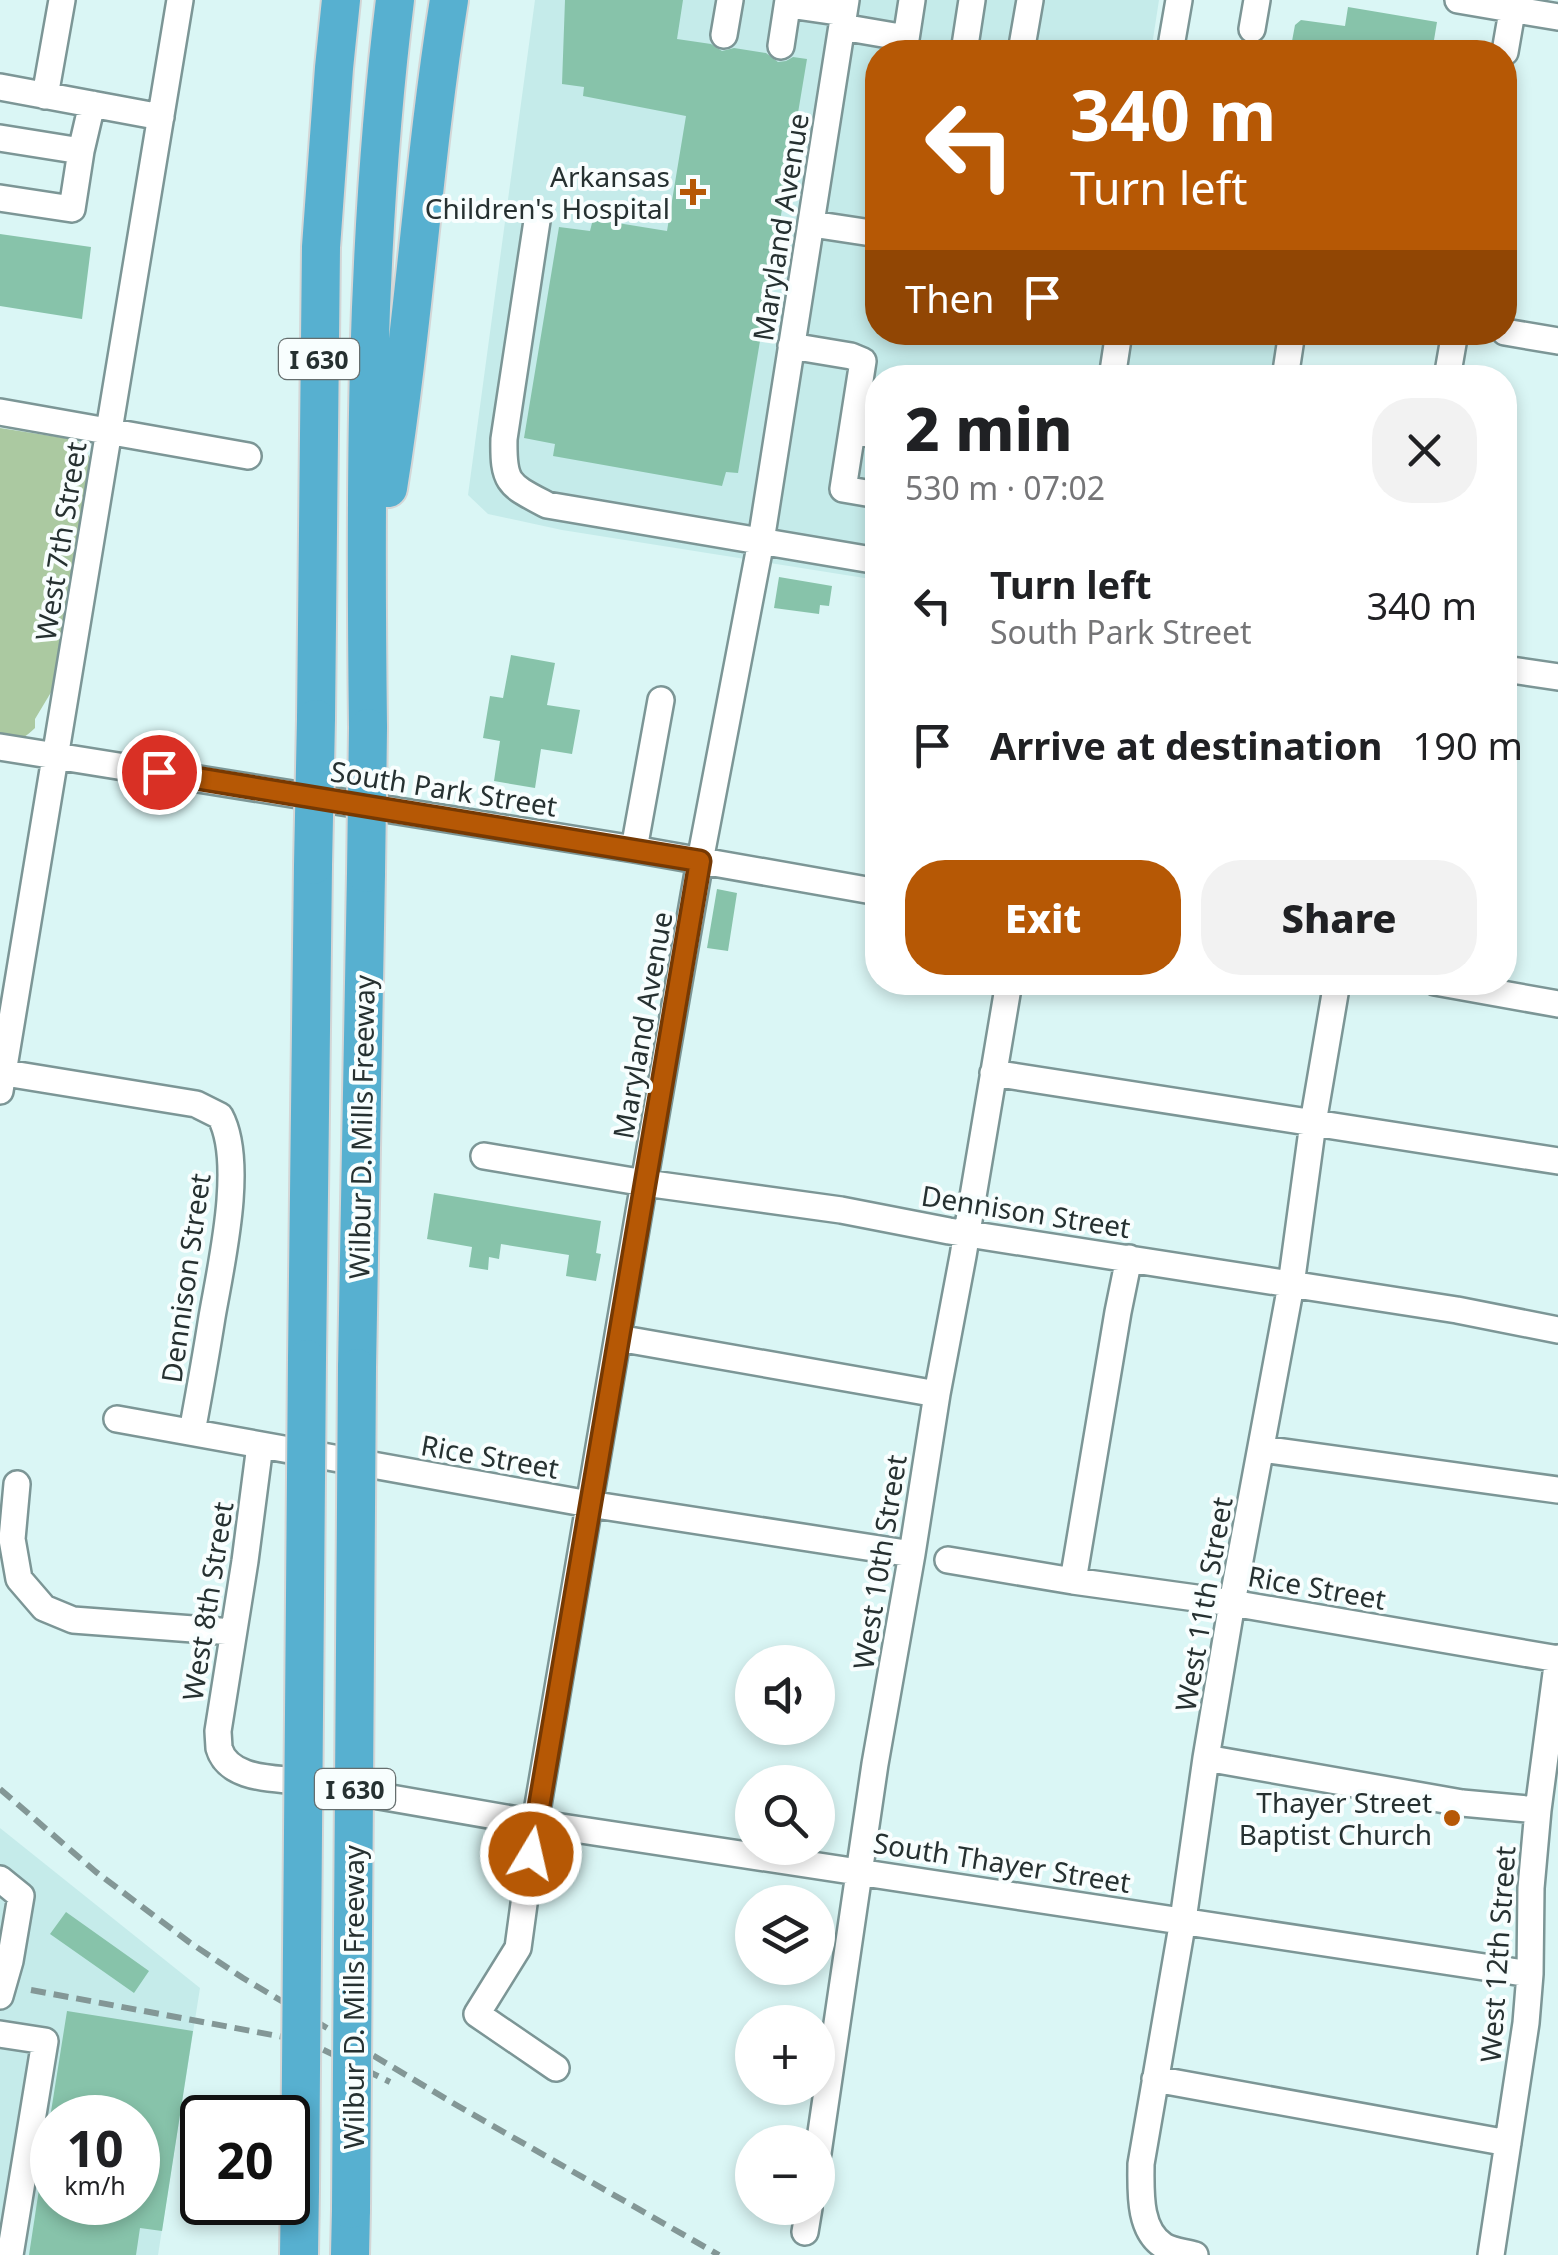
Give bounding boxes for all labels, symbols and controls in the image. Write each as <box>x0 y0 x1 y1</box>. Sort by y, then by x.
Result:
text: 340 m <box>1070 66 1277 162</box>
icon: left <box>905 80 1035 210</box>
street label: Maryland Avenue <box>743 110 817 344</box>
place label: Arkansas Children's Hospital <box>425 157 670 227</box>
text: Turn left <box>1070 157 1247 218</box>
marker: Arkansas Children's Hospital <box>680 179 706 205</box>
icon: arrive <box>1015 270 1070 325</box>
text: Then <box>905 272 995 324</box>
road number: I 630 <box>279 339 359 379</box>
text: 2 min <box>905 387 1073 469</box>
button: close <box>1372 398 1477 503</box>
street label: West 7th Street <box>26 439 94 643</box>
text: 530 m · 07:02 <box>905 466 1105 509</box>
text: Turn left <box>990 558 1152 610</box>
icon: left <box>905 578 960 633</box>
text: 340 m <box>1366 579 1477 631</box>
text: South Park Street <box>990 610 1252 653</box>
icon: arrive <box>905 718 960 773</box>
text: Arrive at destination <box>990 719 1382 771</box>
text: 190 m <box>1412 719 1523 771</box>
pin <box>117 730 202 815</box>
icon: arrive <box>132 745 187 800</box>
street label: South Park Street <box>328 751 560 825</box>
button: Exit <box>905 860 1181 975</box>
button: Share <box>1201 860 1477 975</box>
street label: Maryland Avenue <box>603 908 681 1142</box>
street label: Wilbur D. Mills Freeway <box>339 974 383 1279</box>
street label: Dennison Street <box>151 1171 219 1385</box>
street label: Dennison Street <box>919 1176 1133 1246</box>
street label: Rice Street <box>418 1425 562 1487</box>
street label: West 10th Street <box>843 1452 915 1672</box>
street label: West 11th Street <box>1165 1494 1241 1714</box>
street label: West 8th Street <box>173 1499 241 1703</box>
street label: Rice Street <box>1245 1556 1389 1618</box>
map controls <box>735 1645 835 2225</box>
button: sound <box>735 1645 835 1745</box>
button: search <box>735 1765 835 1865</box>
road number: I 630 <box>315 1769 395 1809</box>
place label: Thayer Street Baptist Church <box>1239 1783 1432 1853</box>
position arrow <box>479 1802 583 1906</box>
marker: Thayer Street Baptist Church <box>1441 1807 1463 1829</box>
street label: South Thayer Street <box>871 1823 1133 1901</box>
street label: Wilbur D. Mills Freeway <box>334 1844 372 2149</box>
street label: West 12th Street <box>1470 1844 1524 2064</box>
button: layers <box>735 1885 835 1985</box>
button: + <box>735 2005 835 2105</box>
speed limit sign: 20 <box>180 2095 310 2225</box>
text: 10 <box>66 2114 124 2182</box>
button: − <box>735 2125 835 2225</box>
text: km/h <box>64 2168 126 2202</box>

